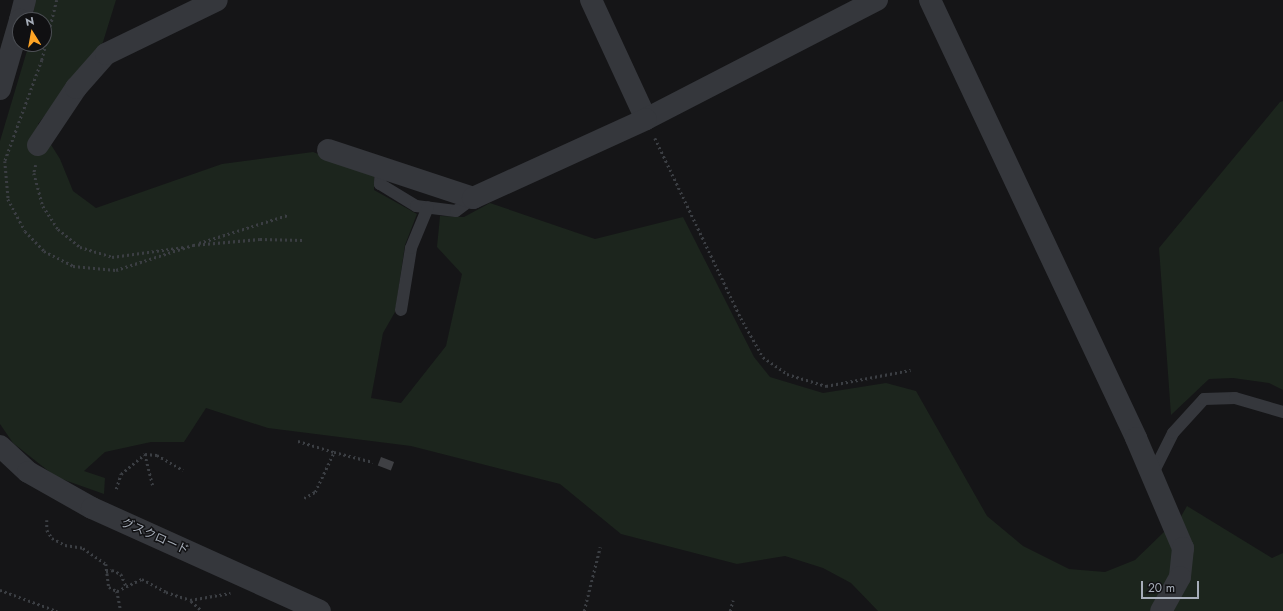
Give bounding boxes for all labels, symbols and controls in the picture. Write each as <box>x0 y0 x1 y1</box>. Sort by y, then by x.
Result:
north arrow <box>12 12 52 52</box>
text: N <box>24 13 36 30</box>
street label: グスクロード <box>119 516 191 558</box>
scale bar <box>1143 573 1201 599</box>
text: 20 m <box>1148 579 1175 597</box>

